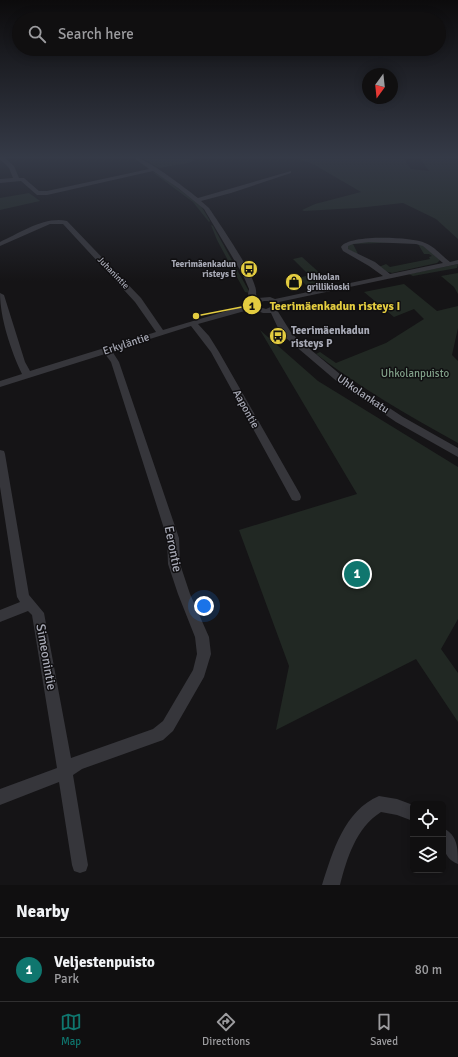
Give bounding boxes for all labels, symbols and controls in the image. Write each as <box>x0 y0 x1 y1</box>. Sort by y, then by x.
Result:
search box <box>12 12 446 56</box>
icon: search <box>26 23 48 45</box>
text: Search here <box>58 25 134 43</box>
north arrow <box>362 68 398 104</box>
street label: Juhanintie <box>95 254 131 292</box>
place label: Teerimäenkadun risteys E <box>172 259 236 280</box>
bus stop icon: Teerimäenkadun risteys E <box>239 259 259 279</box>
shop icon: Uhkolan grillikioski <box>284 272 304 292</box>
place label: Uhkolan grillikioski <box>307 272 350 293</box>
callout: Teerimäenkadun risteys I <box>242 293 408 317</box>
text: 1 <box>249 299 256 314</box>
text: Teerimäenkadun risteys I <box>270 299 400 314</box>
place label: Teerimäenkadun risteys P <box>291 324 370 350</box>
bus stop icon: Teerimäenkadun risteys P <box>268 326 288 346</box>
street label: Erkyläntie <box>101 330 151 358</box>
park label: Uhkolanpuisto <box>381 367 449 380</box>
street label: Uhkolankatu <box>334 372 392 416</box>
street label: Aapontie <box>230 387 262 431</box>
street label: Eerontie <box>161 525 185 573</box>
pin: 1 <box>344 559 370 589</box>
your location <box>194 596 214 616</box>
street label: Simeonintie <box>32 623 60 691</box>
map controls <box>410 801 446 873</box>
button: locate <box>410 801 446 837</box>
button: layers <box>410 837 446 873</box>
text: Nearby <box>16 901 69 922</box>
text: Veljestenpuisto <box>54 953 155 971</box>
text: 1 <box>25 962 33 978</box>
text: 80 m <box>415 962 442 978</box>
text: Park <box>54 971 79 987</box>
tab: Map <box>60 1011 82 1048</box>
tab: Directions <box>202 1011 250 1048</box>
tab: Saved <box>370 1011 398 1048</box>

